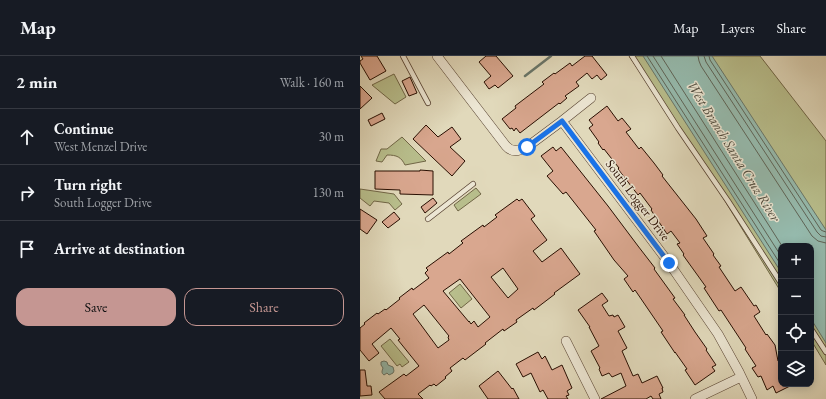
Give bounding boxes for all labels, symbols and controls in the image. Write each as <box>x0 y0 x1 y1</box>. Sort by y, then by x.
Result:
text: Map <box>20 15 56 40</box>
text: Map <box>673 19 698 37</box>
text: Layers <box>720 19 755 37</box>
text: Share <box>777 19 806 37</box>
text: 2 min <box>16 71 57 93</box>
text: Walk · 160 m <box>280 74 344 91</box>
water label: West Branch Santa Cruz River <box>683 77 785 225</box>
text: Continue <box>54 119 114 138</box>
icon: ahead <box>16 126 38 148</box>
text: 30 m <box>319 128 344 145</box>
text: West Menzel Drive <box>54 138 147 155</box>
route start <box>518 138 536 156</box>
street label: South Logger Drive <box>602 156 674 244</box>
text: Turn right <box>54 175 122 194</box>
icon: right <box>16 182 38 204</box>
text: 130 m <box>313 184 344 201</box>
text: South Logger Drive <box>54 194 152 211</box>
icon: arrive <box>16 238 38 260</box>
text: Arrive at destination <box>54 239 185 258</box>
map controls <box>778 243 814 387</box>
button: + <box>778 243 814 279</box>
route end <box>660 254 678 272</box>
button: − <box>778 279 814 315</box>
button: Save <box>16 288 176 326</box>
button: Share <box>184 288 344 326</box>
button: locate <box>778 315 814 351</box>
button: layers <box>778 351 814 387</box>

